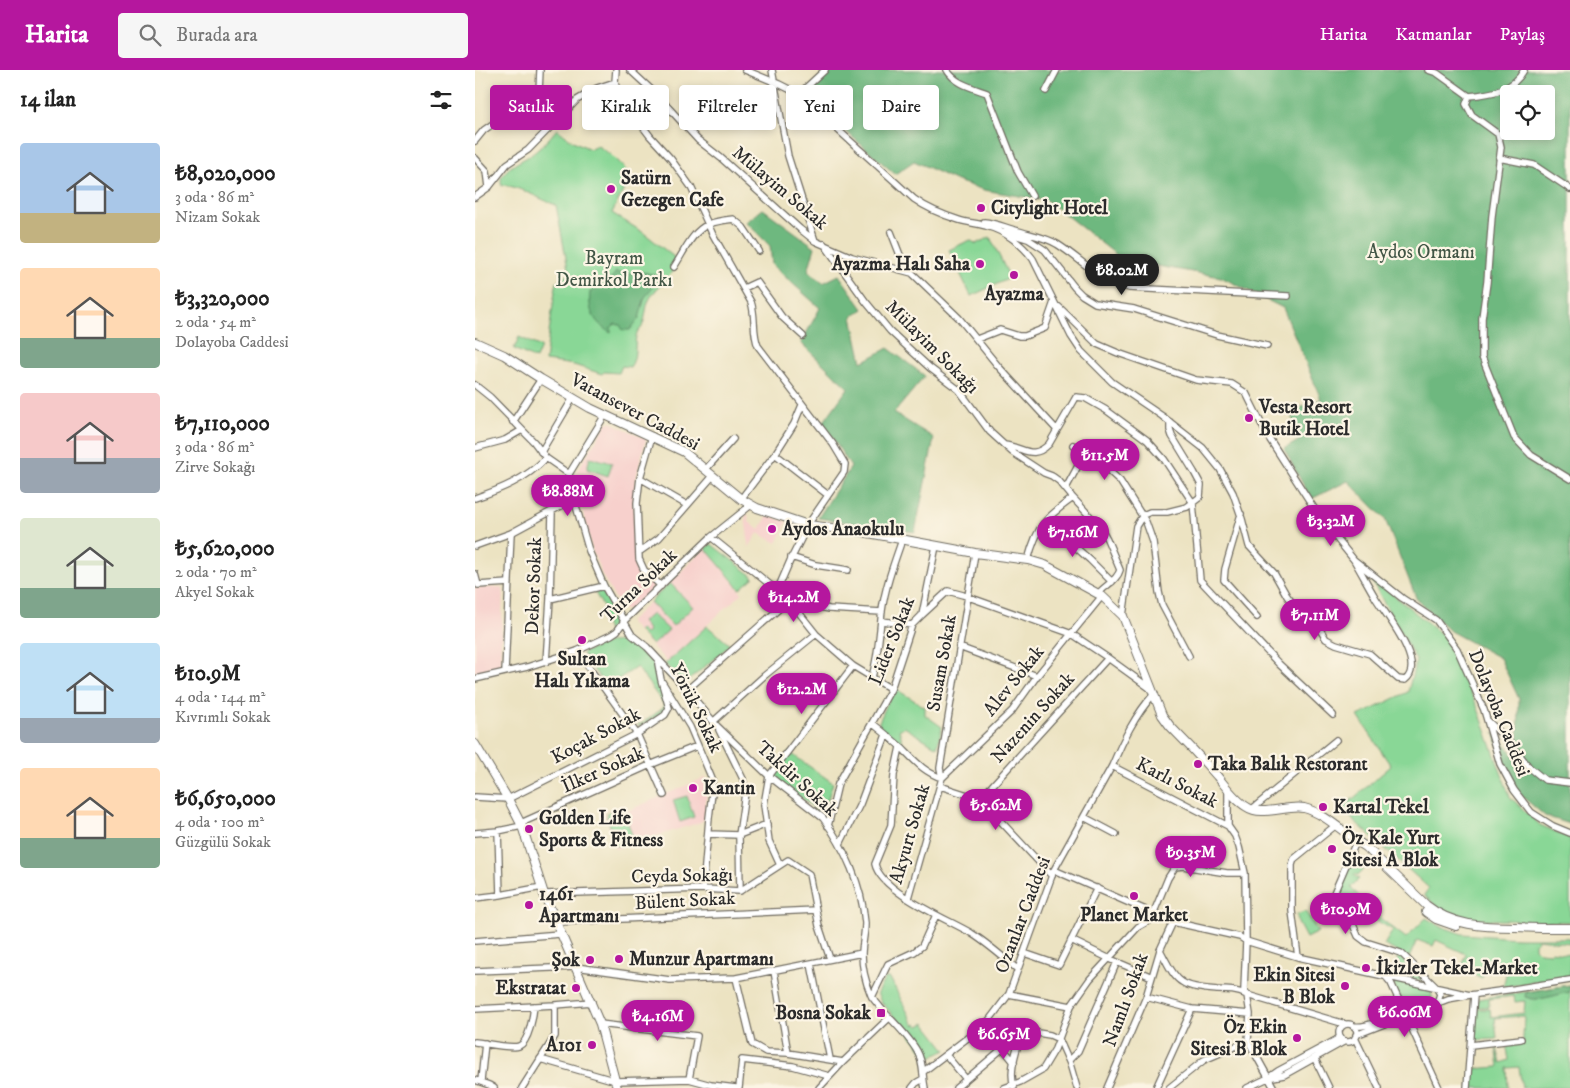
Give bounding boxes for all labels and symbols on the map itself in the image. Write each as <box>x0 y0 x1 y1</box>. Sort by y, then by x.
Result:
street label: Mülayim Sokak <box>727 141 833 235</box>
place label: Satürn Gezegen Cafe <box>621 167 724 212</box>
marker: Satürn Gezegen Cafe <box>605 183 617 195</box>
place label: Citylight Hotel <box>991 197 1108 220</box>
marker: Citylight Hotel <box>975 202 987 214</box>
park label: Aydos Ormanı <box>1367 241 1475 264</box>
park label: Bayram Demirkol Parkı <box>556 247 672 292</box>
place label: Ayazma Halı Saha <box>831 253 971 276</box>
pin: ₺8.02M <box>1081 254 1163 296</box>
marker: Ayazma Halı Saha <box>974 258 986 270</box>
marker: Ayazma <box>1008 269 1020 281</box>
place label: Ayazma <box>983 283 1045 306</box>
street label: Mülayim Sokağı <box>880 295 984 399</box>
street label: Vatansever Caddesi <box>565 368 704 456</box>
place label: Vesta Resort Butik Hotel <box>1258 396 1352 441</box>
marker: Vesta Resort Butik Hotel <box>1243 412 1255 424</box>
pin: ₺11.5M <box>1064 438 1146 481</box>
pin: ₺8.88M <box>527 474 609 517</box>
pin: ₺3.32M <box>1290 504 1372 547</box>
pin: ₺7.16M <box>1032 516 1114 558</box>
place label: Aydos Anaokulu <box>781 518 904 541</box>
marker: Aydos Anaokulu <box>766 523 778 535</box>
street label: Dekor Sokak <box>521 536 547 635</box>
street label: Turna Sokak <box>596 544 682 628</box>
pin: ₺14.2M <box>753 580 835 623</box>
street label: Lider Sokak <box>864 593 920 688</box>
pin: ₺7.11M <box>1274 598 1356 641</box>
street label: Susam Sokak <box>922 612 962 713</box>
marker: Sultan Halı Yıkama <box>576 634 588 646</box>
street label: Alev Sokak <box>979 641 1050 721</box>
street label: Dolayoba Caddesi <box>1463 646 1535 780</box>
place label: Sultan Halı Yıkama <box>534 648 631 693</box>
street label: Yörük Sokak <box>664 660 728 757</box>
street label: Nazenin Sokak <box>986 667 1080 768</box>
pin: ₺12.2M <box>761 672 843 715</box>
street label: Koçak Sokak <box>547 703 645 769</box>
street label: Takdir Sokak <box>752 736 843 822</box>
street label: İlker Sokak <box>558 740 648 798</box>
street label: Karlı Sokak <box>1132 753 1222 814</box>
place label: Taka Balık Restorant <box>1207 753 1368 776</box>
marker: Taka Balık Restorant <box>1192 758 1204 770</box>
place label: Kantin <box>703 777 756 800</box>
street label: Akyurt Sokak <box>885 781 935 887</box>
marker: Kantin <box>687 782 699 794</box>
pin: ₺5.62M <box>955 788 1037 831</box>
place label: Kartal Tekel <box>1333 796 1429 819</box>
marker: Kartal Tekel <box>1317 801 1329 813</box>
place label: Golden Life Sports & Fitness <box>539 807 664 852</box>
marker: Golden Life Sports & Fitness <box>523 823 535 835</box>
place label: Öz Kale Yurt Sitesi A Blok <box>1342 825 1441 872</box>
pin: ₺9.35M <box>1150 836 1232 878</box>
marker: Öz Kale Yurt Sitesi A Blok <box>1326 843 1338 855</box>
street label: Ozanlar Caddesi <box>990 853 1056 977</box>
street label: Ceyda Sokağı <box>631 864 733 888</box>
place label: 1461 Apartmanı <box>538 883 619 928</box>
street label: Bülent Sokak <box>634 887 736 915</box>
marker: Planet Market <box>1128 890 1140 902</box>
pin: ₺10.9M <box>1305 892 1387 935</box>
marker: 1461 Apartmanı <box>523 899 535 911</box>
place label: Planet Market <box>1080 904 1189 927</box>
place label: Munzur Apartmanı <box>629 948 774 971</box>
place label: Şok <box>551 949 581 972</box>
street label: Namlı Sokak <box>1098 949 1154 1050</box>
marker: Munzur Apartmanı <box>613 953 625 965</box>
marker: Şok <box>584 954 596 966</box>
place label: İkizler Tekel-Market <box>1376 955 1538 980</box>
marker: İkizler Tekel-Market <box>1360 962 1372 974</box>
place label: Ekin Sitesi B Blok <box>1253 964 1336 1009</box>
place label: Ekstratat <box>495 977 567 1000</box>
marker: Ekin Sitesi B Blok <box>1339 980 1351 992</box>
marker: Ekstratat <box>570 982 582 994</box>
pin: ₺6.06M <box>1364 996 1446 1038</box>
pin: ₺4.16M <box>617 1000 699 1042</box>
place label: Bosna Sokak <box>775 1002 872 1025</box>
marker: Bosna Sokak <box>875 1007 887 1019</box>
place label: Öz Ekin Sitesi B Blok <box>1191 1014 1288 1061</box>
pin: ₺6.65M <box>963 1018 1045 1060</box>
marker: Öz Ekin Sitesi B Blok <box>1291 1032 1303 1044</box>
place label: A101 <box>545 1034 582 1057</box>
marker: A101 <box>586 1039 598 1051</box>

